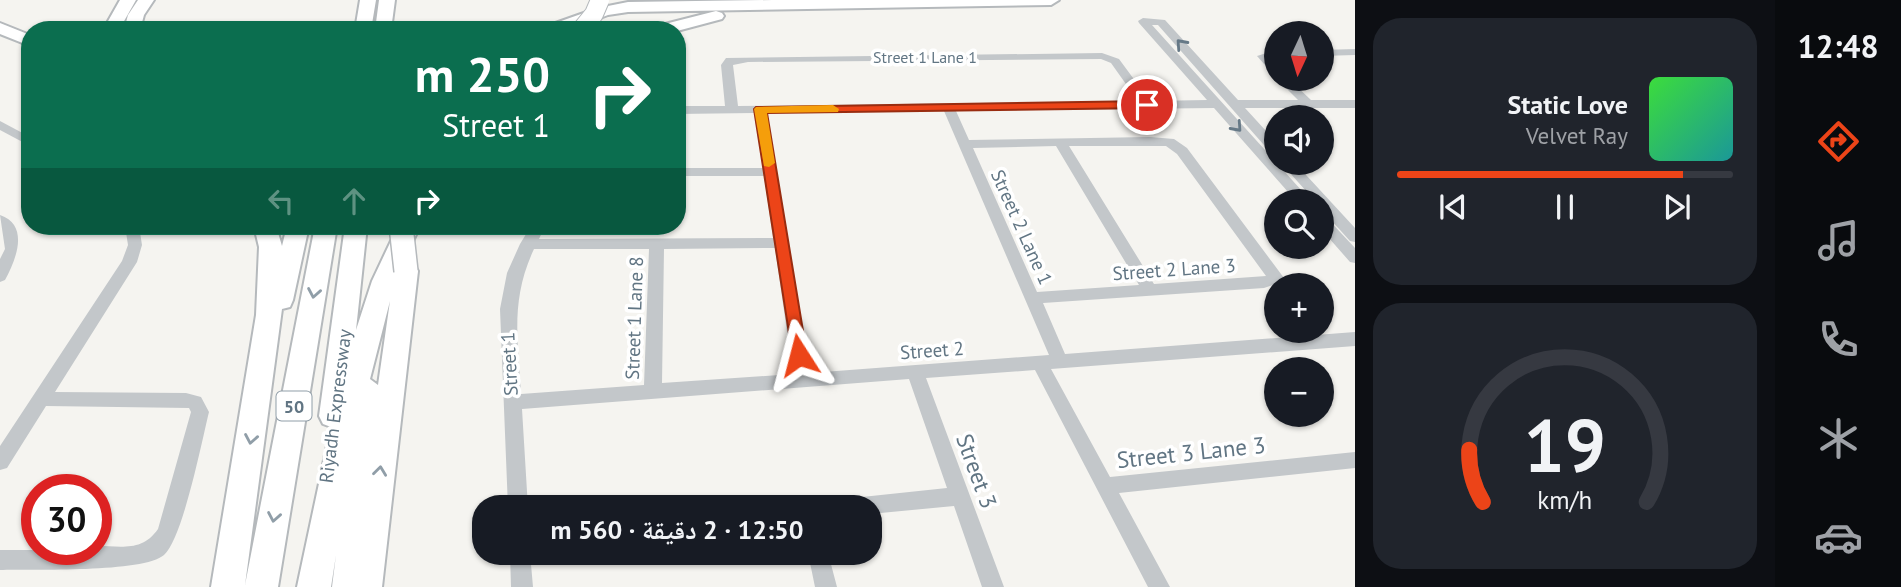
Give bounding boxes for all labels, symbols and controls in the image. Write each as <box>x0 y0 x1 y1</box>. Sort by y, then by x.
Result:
north arrow <box>1264 21 1334 91</box>
map controls <box>1264 21 1334 427</box>
text: 12:48 <box>1797 25 1879 67</box>
one-way arrow <box>1177 39 1189 52</box>
text: 250 m <box>415 42 550 106</box>
street label: Street 1 Lane 1 <box>873 47 977 67</box>
icon: right <box>574 49 665 140</box>
pin <box>1117 75 1177 135</box>
icon: arrive <box>1128 86 1166 124</box>
text: Static Love <box>1507 88 1628 121</box>
text: Street 1 <box>442 104 550 146</box>
button: sound <box>1264 105 1334 175</box>
icon: directions <box>1814 117 1863 166</box>
one-way arrow <box>1229 119 1241 132</box>
text: Velvet Ray <box>1526 121 1628 150</box>
street label: Street 2 Lane 1 <box>986 166 1058 288</box>
icon: left <box>262 182 300 220</box>
icon: ahead <box>335 182 373 220</box>
icon: right <box>408 182 446 220</box>
icon: previous <box>1434 188 1472 226</box>
icon: pause <box>1546 188 1584 226</box>
icon: next <box>1658 188 1696 226</box>
button: search <box>1264 189 1334 259</box>
icon: music <box>1814 216 1863 265</box>
street label: Street 2 Lane 3 <box>1112 253 1236 285</box>
street label: Street 1 Lane 8 <box>620 256 648 380</box>
button: + <box>1264 273 1334 343</box>
one-way arrow <box>308 287 323 299</box>
icon: phone <box>1814 315 1863 364</box>
position arrow <box>762 318 836 392</box>
street label: Riyadh Expressway <box>314 327 356 484</box>
street label: Street 1 <box>495 331 523 397</box>
street label: Street 2 <box>899 336 965 364</box>
button: − <box>1264 357 1334 427</box>
road number: 50 <box>276 392 312 420</box>
text: 19 <box>1524 398 1606 492</box>
icon: climate <box>1814 414 1863 463</box>
street label: Street 3 <box>950 430 1004 512</box>
street label: Street 3 Lane 3 <box>1115 430 1267 474</box>
one-way arrow <box>244 433 259 445</box>
one-way arrow <box>373 465 388 477</box>
speed limit sign: 30 <box>21 474 112 565</box>
text: km/h <box>1538 484 1592 516</box>
one-way arrow <box>267 511 282 523</box>
text: 12:50 · 2 دقيقة · 560 m <box>550 513 804 546</box>
icon: car <box>1814 513 1863 562</box>

